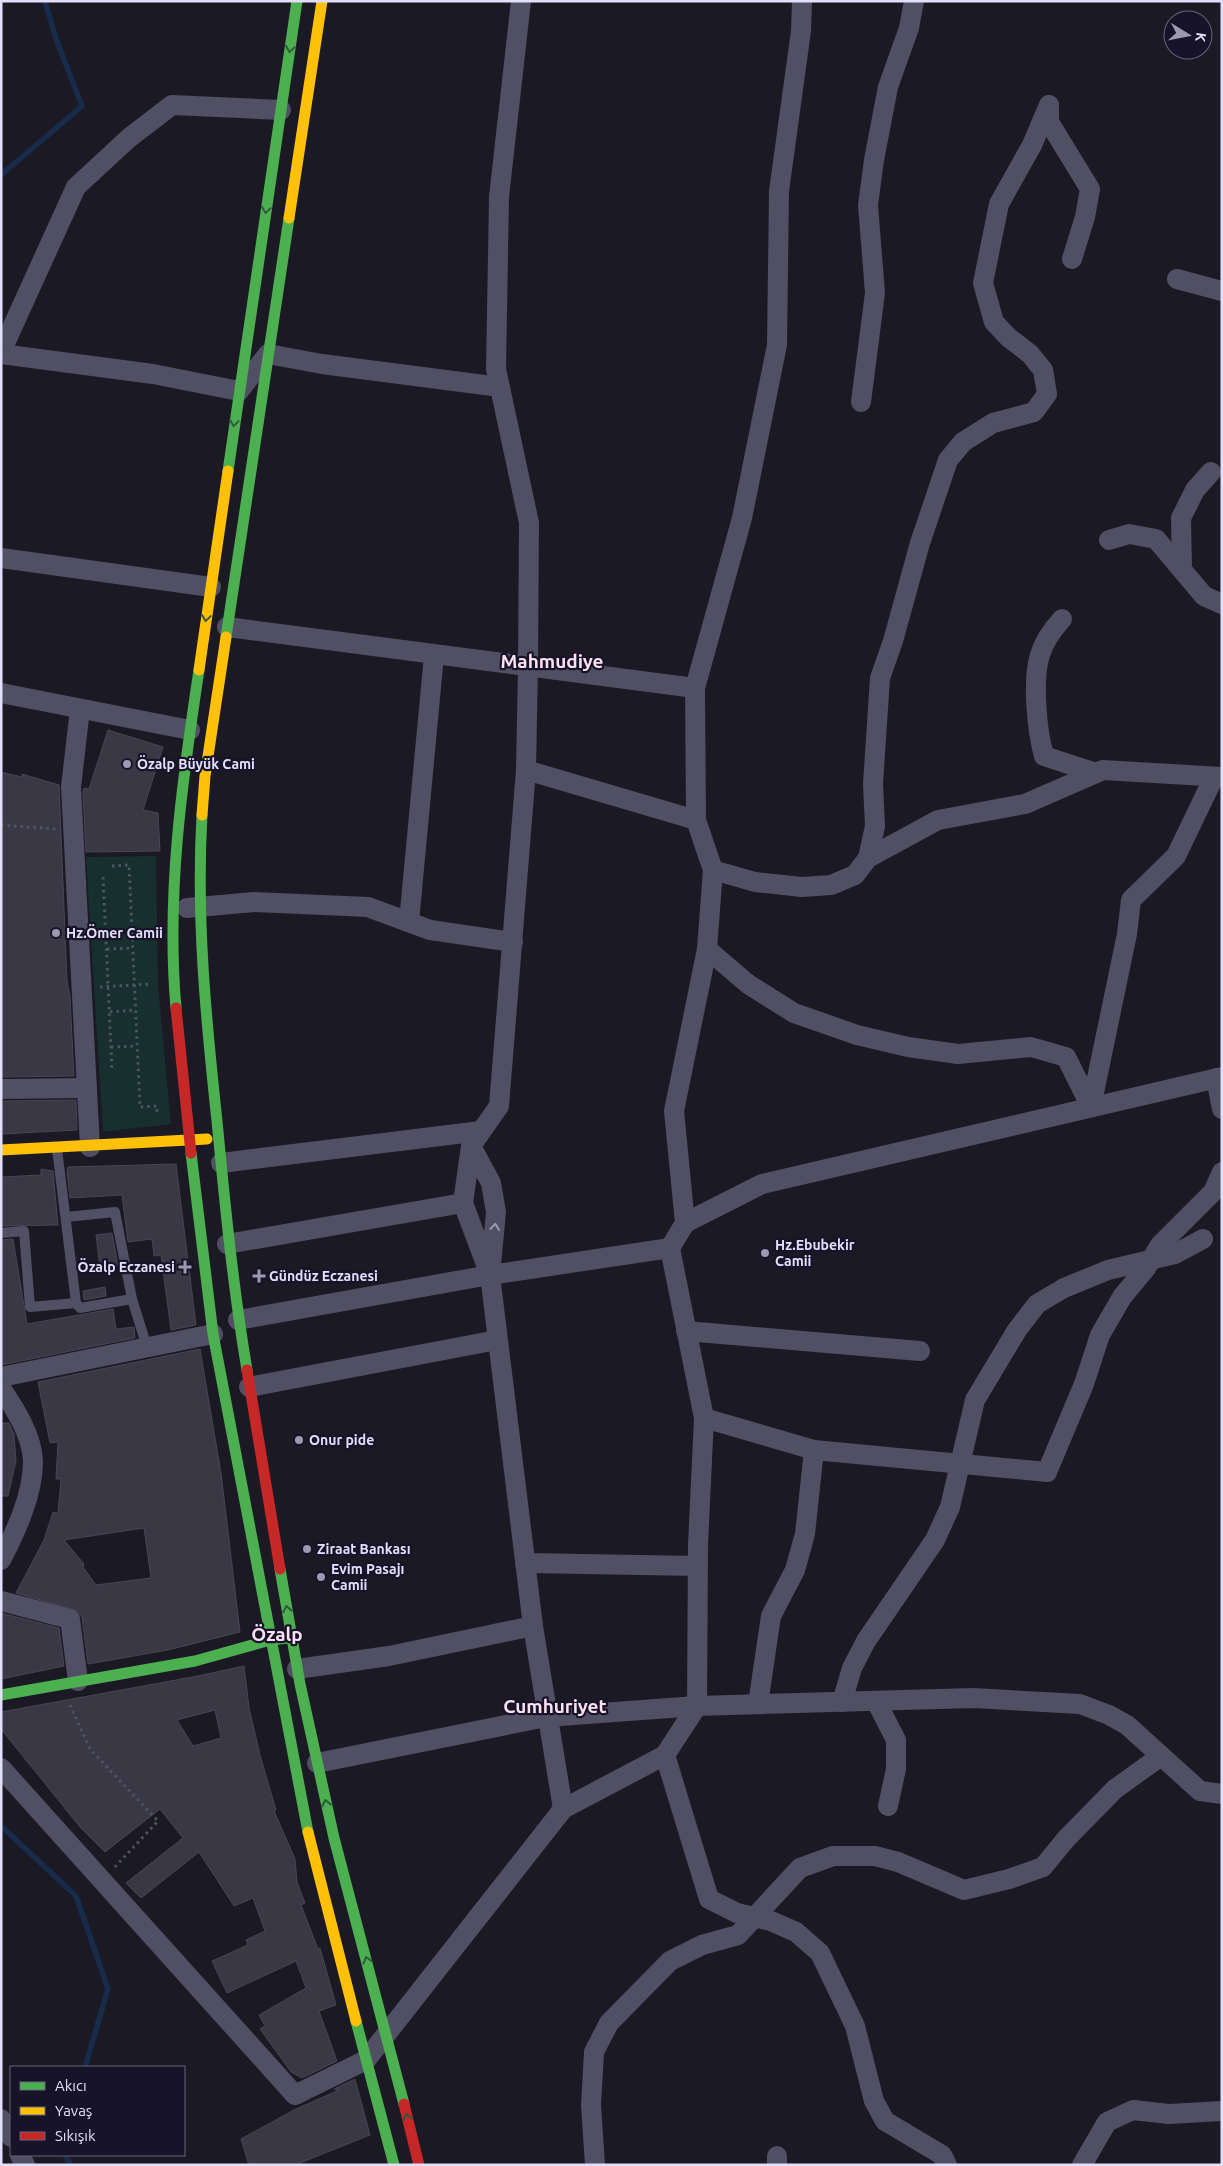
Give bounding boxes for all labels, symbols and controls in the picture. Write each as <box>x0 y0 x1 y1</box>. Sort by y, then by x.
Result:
north arrow <box>1163 10 1213 60</box>
text: K <box>1192 31 1209 44</box>
one-way arrow <box>285 45 295 54</box>
one-way arrow <box>261 206 271 215</box>
one-way arrow <box>230 419 240 427</box>
one-way arrow <box>201 615 212 623</box>
district label: Mahmudiye <box>500 650 604 672</box>
place label: Özalp Büyük Cami <box>137 755 255 772</box>
marker: Özalp Büyük Cami <box>121 758 133 770</box>
place label: Hz.Ömer Camii <box>66 924 163 941</box>
marker: Hz.Ömer Camii <box>50 927 62 939</box>
one-way arrow <box>489 1222 500 1230</box>
place label: Hz.Ebubekir Camii <box>775 1237 855 1269</box>
marker: Hz.Ebubekir Camii <box>759 1247 771 1259</box>
place label: Özalp Eczanesi <box>78 1258 175 1275</box>
marker: Özalp Eczanesi <box>179 1261 191 1273</box>
place label: Gündüz Eczanesi <box>269 1268 378 1284</box>
marker: Gündüz Eczanesi <box>253 1270 265 1282</box>
place label: Onur pide <box>309 1432 374 1448</box>
marker: Onur pide <box>293 1434 305 1446</box>
place label: Ziraat Bankası <box>317 1541 411 1557</box>
marker: Ziraat Bankası <box>301 1543 313 1555</box>
place label: Evim Pasajı Camii <box>331 1561 405 1593</box>
marker: Evim Pasajı Camii <box>315 1571 327 1583</box>
one-way arrow <box>282 1605 292 1614</box>
district label: Özalp <box>251 1623 303 1645</box>
district label: Cumhuriyet <box>503 1695 607 1717</box>
one-way arrow <box>321 1798 332 1807</box>
one-way arrow <box>362 1956 373 1964</box>
legend <box>10 2066 185 2156</box>
text: Akıcı <box>55 2077 87 2094</box>
text: Yavaş <box>55 2102 92 2119</box>
one-way arrow <box>402 2113 413 2122</box>
text: Sıkışık <box>55 2127 96 2144</box>

